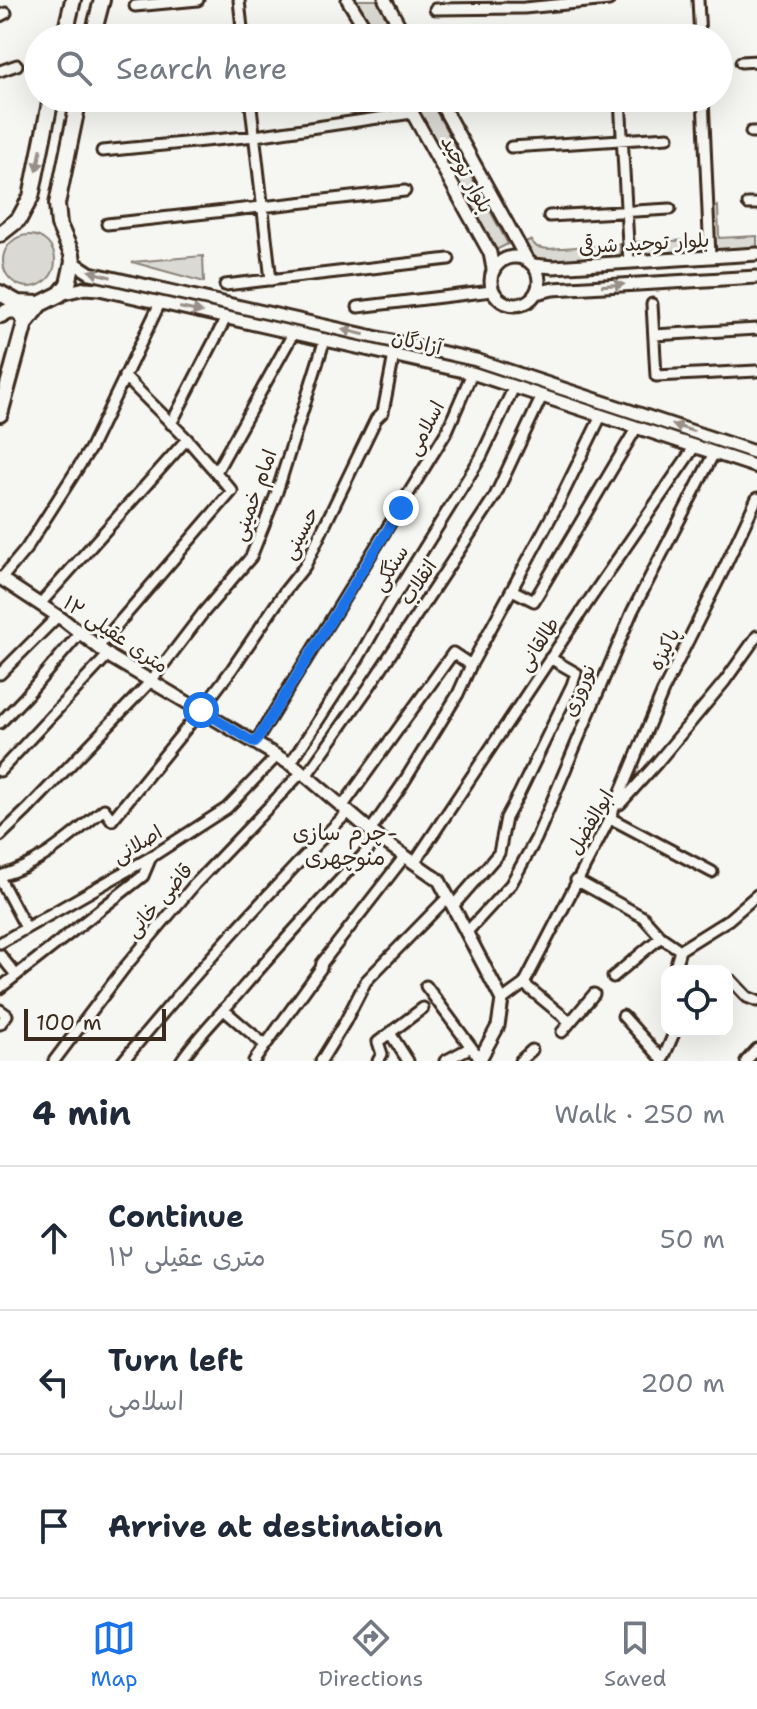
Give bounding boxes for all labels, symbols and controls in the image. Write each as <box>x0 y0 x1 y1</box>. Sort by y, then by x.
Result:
search box <box>24 24 733 112</box>
icon: search <box>52 46 96 90</box>
text: Search here <box>116 48 287 89</box>
street label: بلوار توحید <box>435 131 499 217</box>
one-way arrow <box>32 148 45 173</box>
street label: بلوار توحید شرقی <box>578 227 710 259</box>
one-way arrow <box>87 267 111 280</box>
one-way arrow <box>601 278 626 291</box>
one-way arrow <box>179 304 204 317</box>
street label: آزادگان <box>389 324 446 361</box>
one-way arrow <box>340 325 365 338</box>
street label: اسلامی <box>400 396 450 460</box>
one-way arrow <box>671 422 695 434</box>
street label: امام خمینی <box>225 446 284 545</box>
route end <box>383 490 419 526</box>
street label: حسینی <box>275 502 325 564</box>
street label: سنگکی <box>366 540 414 596</box>
street label: انقلاب <box>393 554 443 610</box>
street label: ۱۲ متری عقیلی <box>58 589 174 679</box>
street label: طالقانی <box>511 612 565 676</box>
street label: پاکیزه <box>642 623 686 675</box>
street label: نوروزی <box>556 659 602 721</box>
route start <box>183 692 219 728</box>
street label: ابوالفضل <box>561 785 619 859</box>
district label: چرم سازی- منوچهری <box>292 818 398 872</box>
street label: اصلانی <box>107 819 167 869</box>
street label: قاضی خانی <box>120 857 198 943</box>
map controls <box>661 965 733 1037</box>
button: locate <box>661 965 733 1037</box>
scale bar <box>24 1005 166 1041</box>
text: 100 m <box>36 1008 102 1037</box>
text: 4 min <box>32 1090 131 1136</box>
text: Walk · 250 m <box>554 1096 725 1131</box>
text: Continue <box>108 1196 244 1237</box>
icon: ahead <box>32 1216 76 1260</box>
text: 50 m <box>660 1221 725 1256</box>
text: ۱۲ متری عقیلی <box>108 1239 266 1274</box>
text: Turn left <box>108 1340 243 1381</box>
icon: left <box>32 1360 76 1404</box>
text: 200 m <box>640 1365 725 1400</box>
text: اسلامی <box>108 1383 184 1418</box>
icon: arrive <box>32 1504 76 1548</box>
text: Arrive at destination <box>108 1506 443 1547</box>
tab: Map <box>90 1616 138 1693</box>
tab: Directions <box>318 1616 423 1693</box>
tab: Saved <box>604 1616 667 1693</box>

